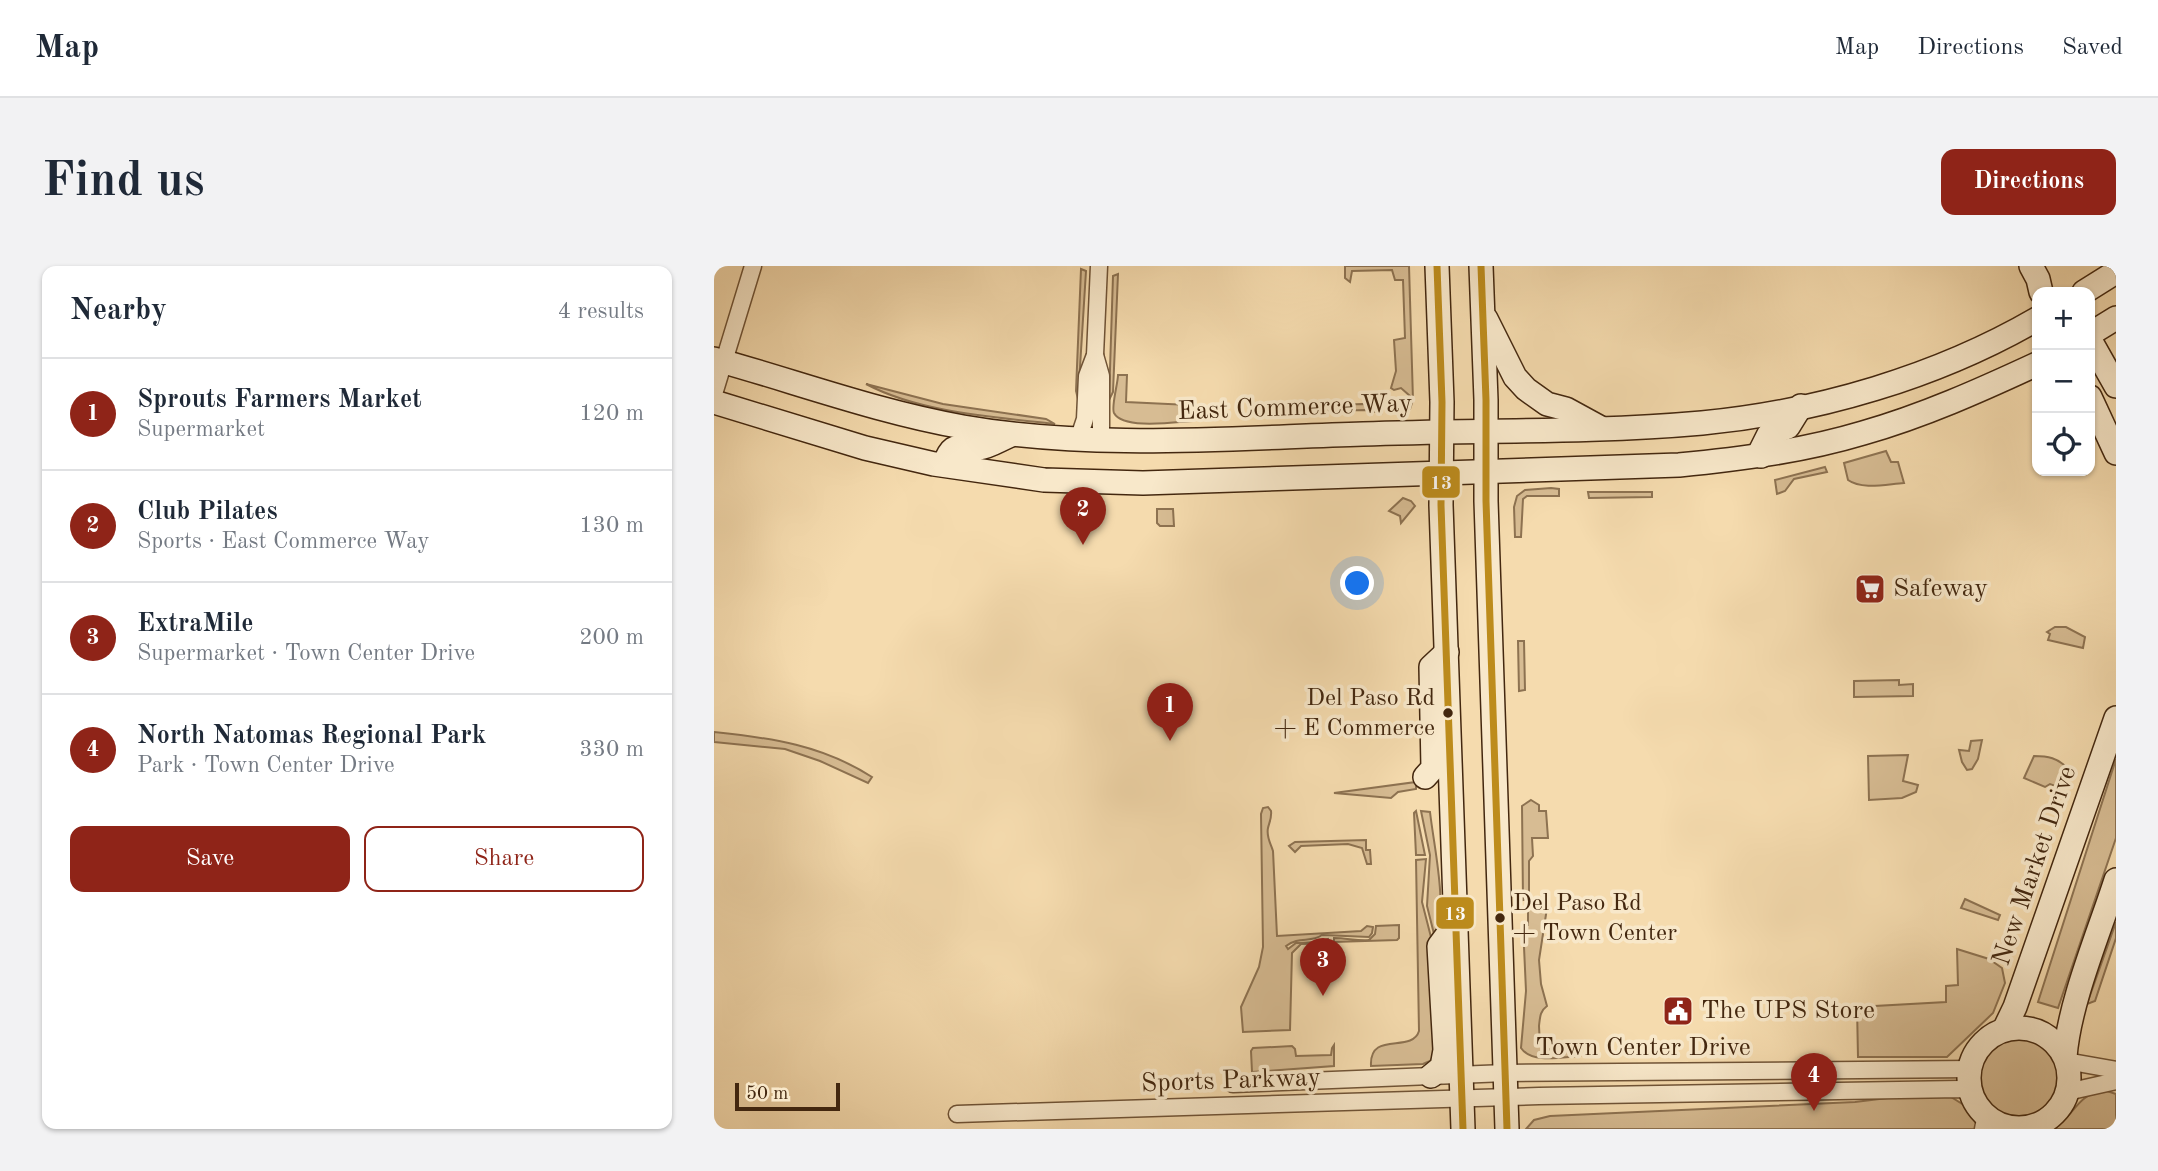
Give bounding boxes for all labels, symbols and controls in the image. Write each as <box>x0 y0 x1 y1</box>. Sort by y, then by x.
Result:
text: Map <box>35 32 99 65</box>
text: Map <box>1835 36 1879 60</box>
text: Directions <box>1917 36 2024 60</box>
text: Saved <box>2062 36 2123 60</box>
button: Directions <box>1941 149 2116 215</box>
text: Find us <box>42 158 205 207</box>
map controls <box>2032 287 2095 476</box>
button: + <box>2032 287 2095 350</box>
text: Nearby <box>70 296 167 326</box>
text: 4 results <box>558 300 644 323</box>
button: − <box>2032 350 2095 413</box>
text: Sprouts Farmers Market <box>137 387 422 413</box>
street label: East Commerce Way <box>1177 391 1413 425</box>
text: 1 <box>86 402 100 425</box>
text: 120 m <box>579 402 644 425</box>
button: locate <box>2032 413 2095 476</box>
text: Supermarket <box>137 418 265 441</box>
line badge: 13 <box>1421 465 1461 499</box>
text: 13 <box>1430 475 1452 494</box>
pin: 2 <box>1060 487 1106 545</box>
text: Club Pilates <box>137 499 278 525</box>
text: 2 <box>86 514 100 537</box>
text: 130 m <box>579 514 644 537</box>
text: Sports · East Commerce Way <box>137 530 429 553</box>
your location <box>1340 566 1374 600</box>
supermarket icon: Safeway <box>1853 572 1887 606</box>
place label: Safeway <box>1893 576 1988 602</box>
text: ExtraMile <box>137 611 254 637</box>
text: 3 <box>86 626 100 649</box>
text: 200 m <box>579 626 644 649</box>
text: Supermarket · Town Center Drive <box>137 642 475 665</box>
pin: 1 <box>1147 683 1193 741</box>
place label: Del Paso Rd + E Commerce <box>1274 687 1435 741</box>
marker: Del Paso Rd + E Commerce <box>1441 706 1455 720</box>
text: North Natomas Regional Park <box>137 723 486 749</box>
text: 4 <box>86 738 100 761</box>
text: 330 m <box>579 738 644 761</box>
text: Park · Town Center Drive <box>137 754 394 777</box>
street label: New Market Drive <box>1989 763 2081 969</box>
button: Save <box>70 826 350 892</box>
button: Share <box>364 826 644 892</box>
place label: Del Paso Rd + Town Center <box>1513 892 1677 946</box>
line badge: 13 <box>1435 896 1475 930</box>
text: 13 <box>1444 906 1466 925</box>
marker: Del Paso Rd + Town Center <box>1493 911 1507 925</box>
pin: 3 <box>1300 938 1346 996</box>
public building icon: The UPS Store <box>1661 994 1695 1028</box>
place label: The UPS Store <box>1701 998 1875 1024</box>
street label: Town Center Drive <box>1535 1035 1751 1061</box>
pin: 4 <box>1791 1053 1837 1111</box>
street label: Sports Parkway <box>1141 1065 1322 1097</box>
scale bar <box>735 1080 840 1112</box>
text: 50 m <box>746 1085 788 1104</box>

